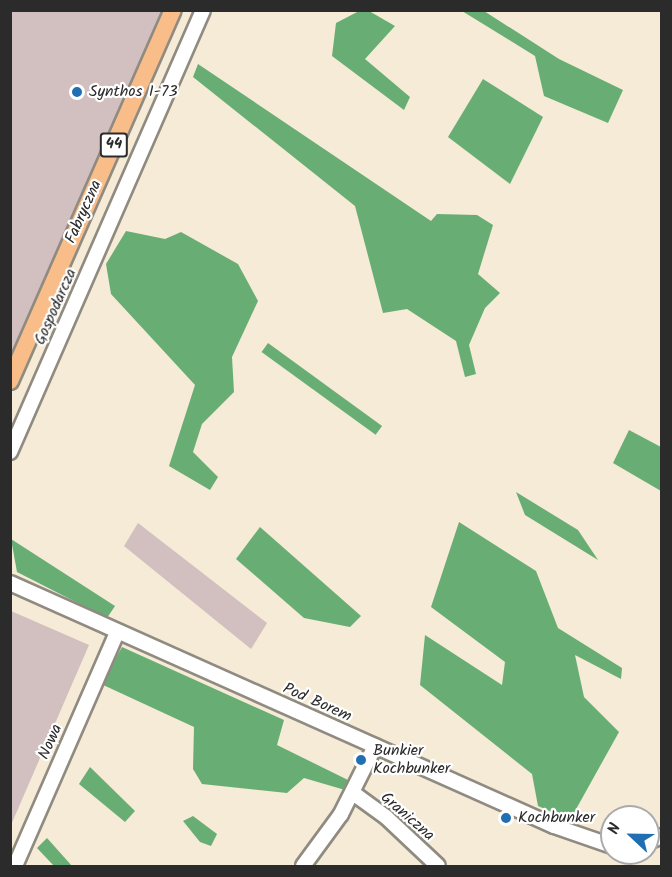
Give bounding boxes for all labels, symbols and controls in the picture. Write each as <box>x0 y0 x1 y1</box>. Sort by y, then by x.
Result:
place label: Synthos I-73 <box>89 82 178 102</box>
marker: Synthos I-73 <box>70 85 84 99</box>
road number: 44 <box>99 133 129 157</box>
street label: Fabryczna <box>62 177 106 247</box>
street label: Gospodarcza <box>31 266 81 348</box>
street label: Pod Borem <box>280 679 354 727</box>
street label: Nowa <box>35 721 67 763</box>
place label: Bunkier Kochbunker <box>373 741 450 779</box>
marker: Bunkier Kochbunker <box>354 753 368 767</box>
street label: Graniczna <box>376 788 438 846</box>
north arrow <box>600 805 660 865</box>
place label: Kochbunker <box>518 808 595 828</box>
marker: Kochbunker <box>499 811 513 825</box>
text: N <box>601 819 628 838</box>

